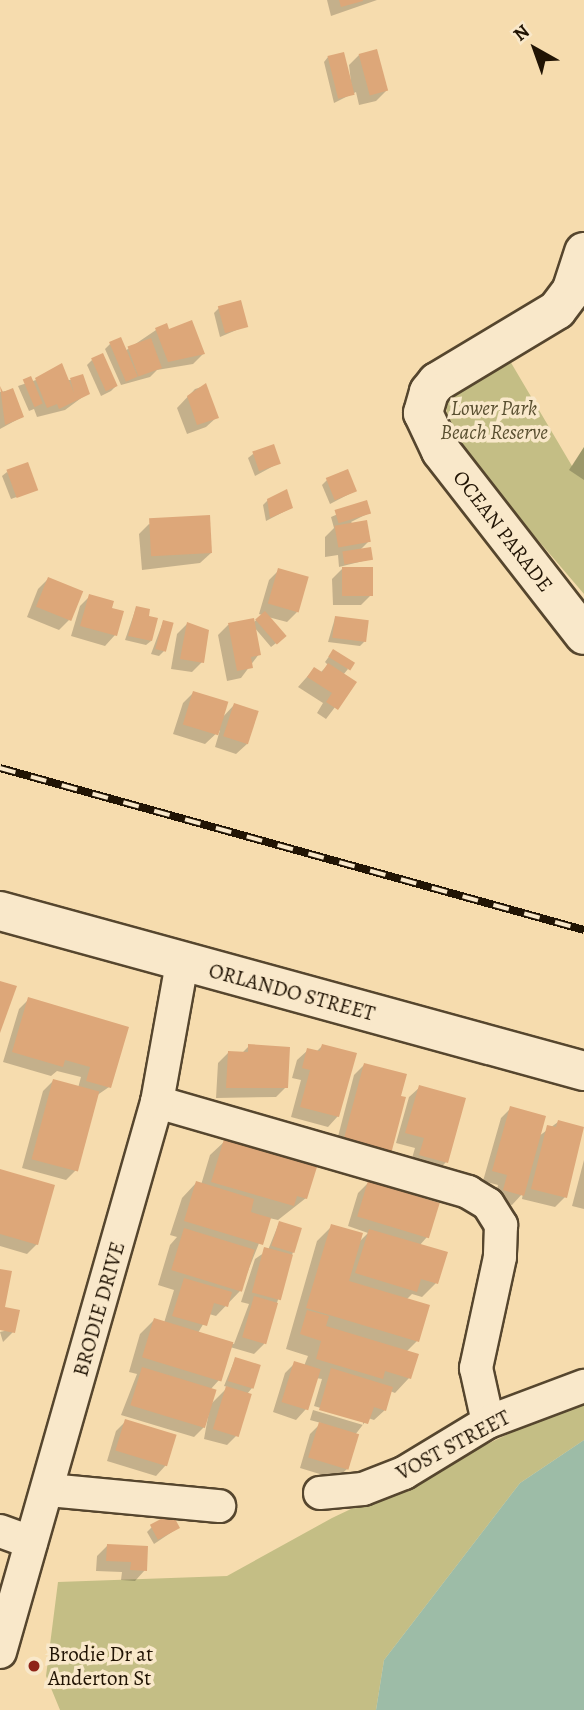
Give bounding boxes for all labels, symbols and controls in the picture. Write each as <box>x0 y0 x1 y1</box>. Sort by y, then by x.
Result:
north arrow <box>500 14 570 84</box>
text: N <box>508 19 535 47</box>
park label: Lower Park Beach Reserve <box>440 395 548 445</box>
street label: OCEAN PARADE <box>448 465 558 597</box>
street label: ORLANDO STREET <box>206 958 378 1026</box>
street label: BRODIE DRIVE <box>68 1239 130 1379</box>
street label: VOST STREET <box>392 1404 514 1486</box>
place label: Brodie Dr at Anderton St <box>48 1641 153 1691</box>
marker: Brodie Dr at Anderton St <box>26 1658 42 1674</box>

